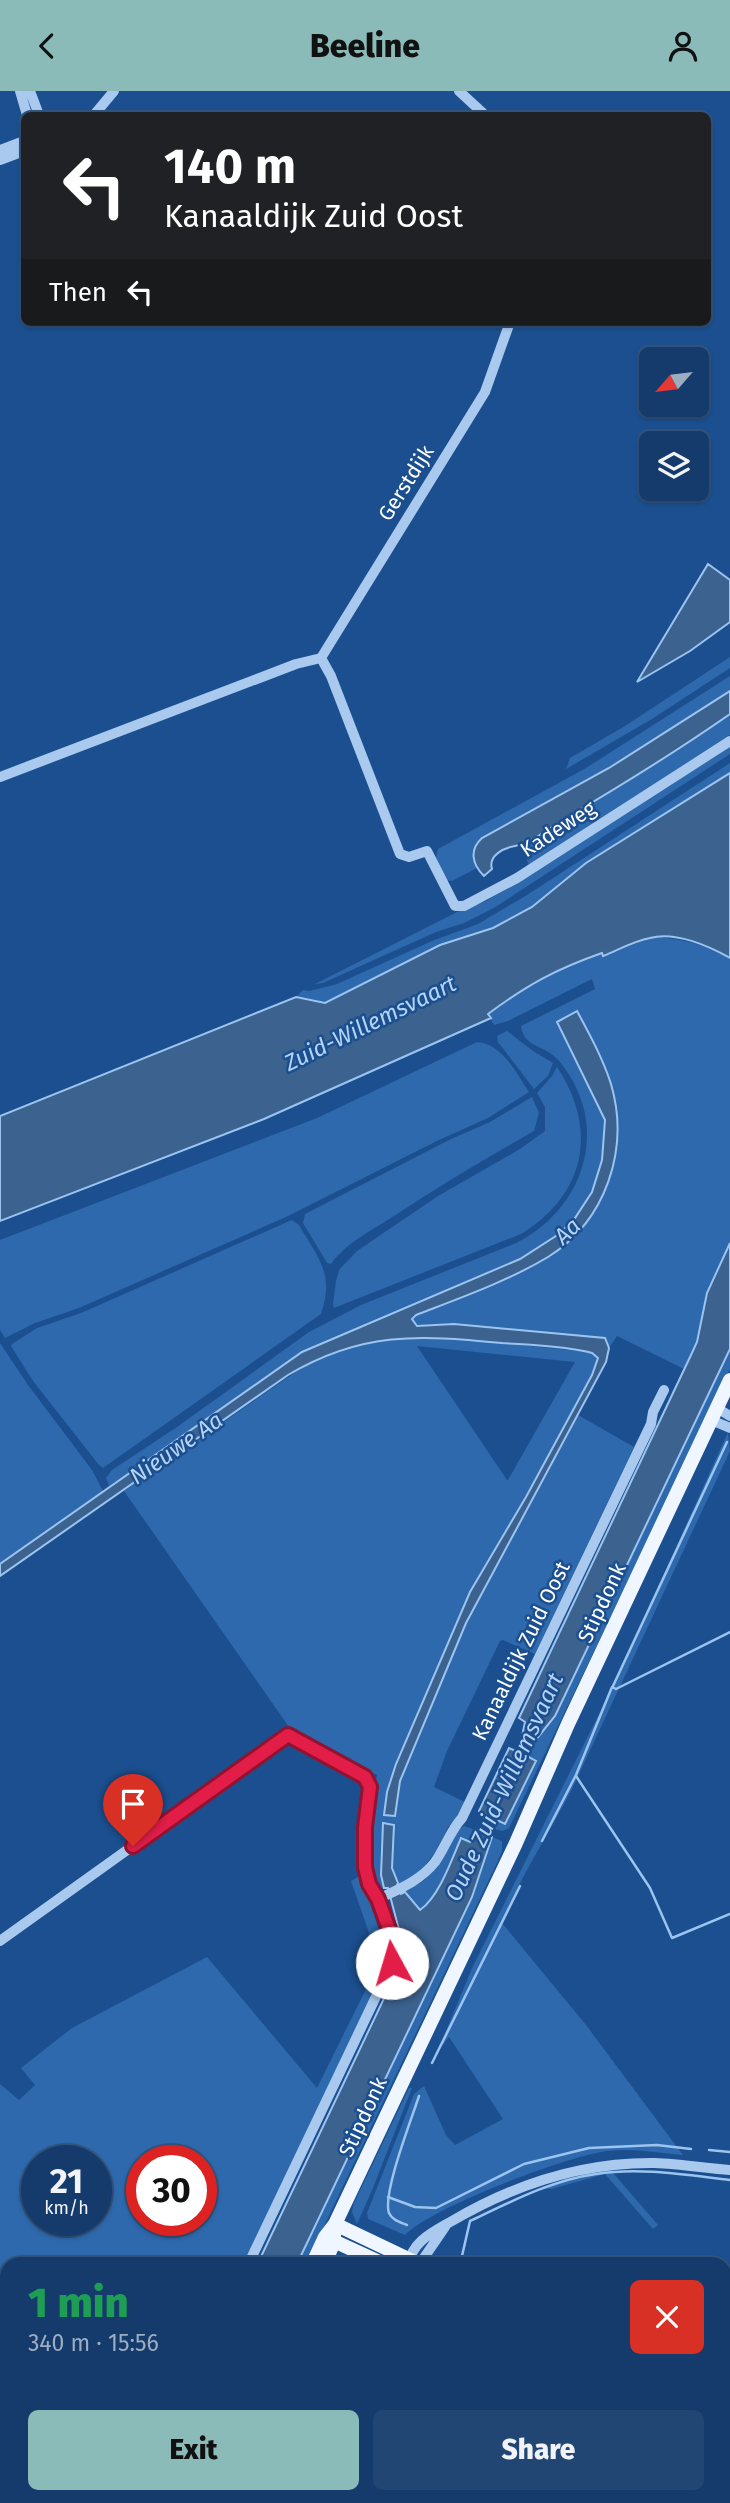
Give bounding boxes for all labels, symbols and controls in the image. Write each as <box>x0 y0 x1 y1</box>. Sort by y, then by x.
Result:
icon: back <box>28 27 66 65</box>
text: Beeline <box>310 27 420 65</box>
icon: person <box>664 27 702 65</box>
text: 140 m <box>164 137 296 196</box>
icon: left <box>49 140 140 231</box>
text: Kanaaldijk Zuid Oost <box>164 197 463 235</box>
icon: left <box>121 273 159 311</box>
text: Then <box>49 277 107 308</box>
north arrow <box>639 347 709 417</box>
map controls <box>639 347 709 501</box>
button: layers <box>639 431 709 501</box>
street label: Gerstdijk <box>373 440 440 526</box>
street label: Kadeweg <box>515 795 601 863</box>
water label: Zuid-Willemsvaart <box>279 969 461 1077</box>
water label: Aa <box>547 1212 586 1251</box>
water label: Nieuwe Aa <box>124 1406 228 1490</box>
street label: Kanaaldijk Zuid Oost <box>466 1557 576 1745</box>
street label: Stipdonk <box>572 1559 632 1647</box>
water label: Oude Zuid-Willemsvaart <box>439 1668 570 1905</box>
pin <box>103 1774 163 1846</box>
icon: arrive <box>114 1785 152 1823</box>
position arrow <box>355 1926 429 2000</box>
street label: Stipdonk <box>333 2073 393 2161</box>
speed limit sign: 30 <box>126 2145 217 2236</box>
text: 21 <box>50 2160 83 2202</box>
text: km/h <box>44 2197 89 2219</box>
text: 1 min <box>28 2278 129 2328</box>
button: close <box>630 2280 704 2354</box>
text: 340 m · 15:56 <box>28 2329 159 2357</box>
button: Exit <box>28 2410 359 2490</box>
button: Share <box>373 2410 704 2490</box>

